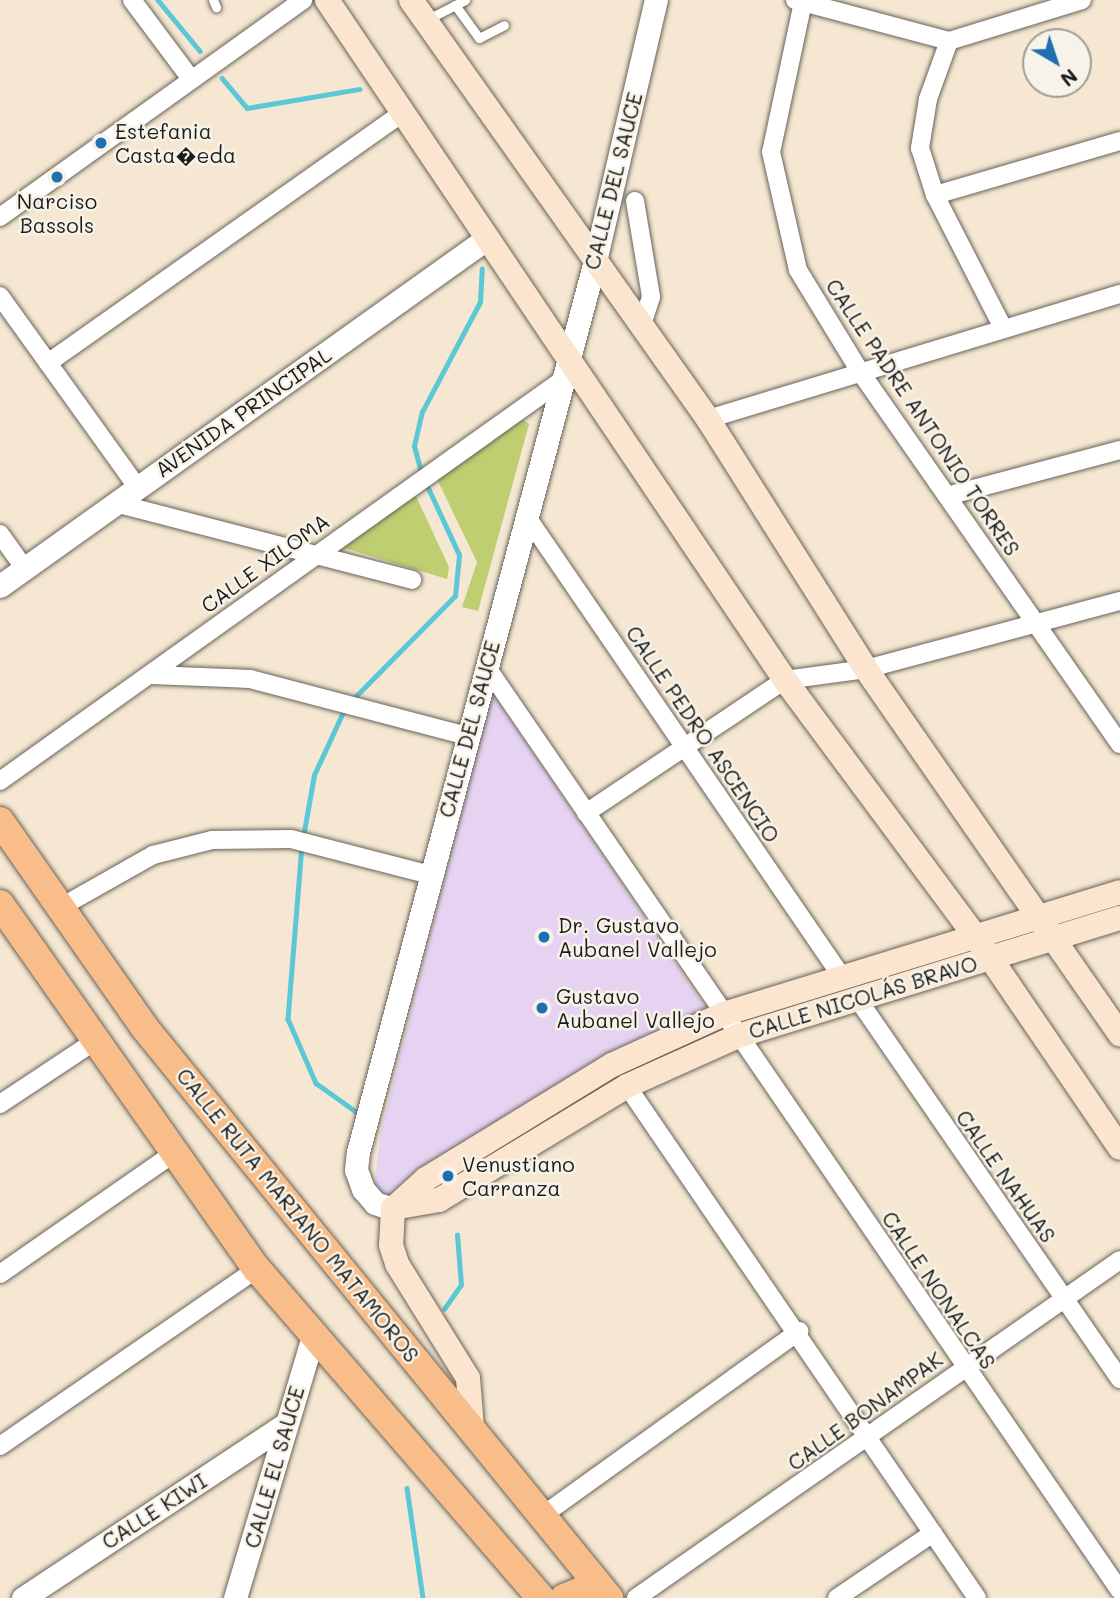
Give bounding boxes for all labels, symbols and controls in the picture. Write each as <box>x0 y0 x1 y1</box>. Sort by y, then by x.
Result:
north arrow <box>1022 28 1092 98</box>
text: N <box>1056 64 1083 92</box>
street label: CALLE DEL SAUCE <box>579 90 647 272</box>
place label: Estefania Casta�eda <box>115 118 236 168</box>
marker: Estefania Casta�eda <box>93 135 109 151</box>
marker: Narciso Bassols <box>49 169 65 185</box>
place label: Narciso Bassols <box>17 188 97 238</box>
street label: CALLE PADRE ANTONIO TORRES <box>821 274 1025 560</box>
street label: AVENIDA PRINCIPAL <box>150 342 336 482</box>
street label: CALLE XILOMA <box>196 508 334 618</box>
street label: CALLE PEDRO ASCENCIO <box>621 621 785 847</box>
street label: CALLE DEL SAUCE <box>433 638 505 820</box>
place label: Dr. Gustavo Aubanel Vallejo <box>558 912 717 962</box>
marker: Dr. Gustavo Aubanel Vallejo <box>536 929 552 945</box>
street label: CALLE NICOLÁS BRAVO <box>746 950 980 1044</box>
place label: Gustavo Aubanel Vallejo <box>556 983 715 1033</box>
marker: Gustavo Aubanel Vallejo <box>534 1000 550 1016</box>
street label: CALLE RUTA MARIANO MATAMOROS <box>172 1063 424 1367</box>
street label: CALLE NAHUAS <box>951 1105 1061 1247</box>
place label: Venustiano Carranza <box>462 1151 575 1201</box>
marker: Venustiano Carranza <box>440 1168 456 1184</box>
street label: CALLE NONALCAS <box>877 1206 1001 1374</box>
street label: CALLE BONAMPAK <box>783 1346 947 1476</box>
street label: CALLE EL SAUCE <box>239 1383 309 1551</box>
street label: CALLE KIWI <box>97 1468 211 1554</box>

